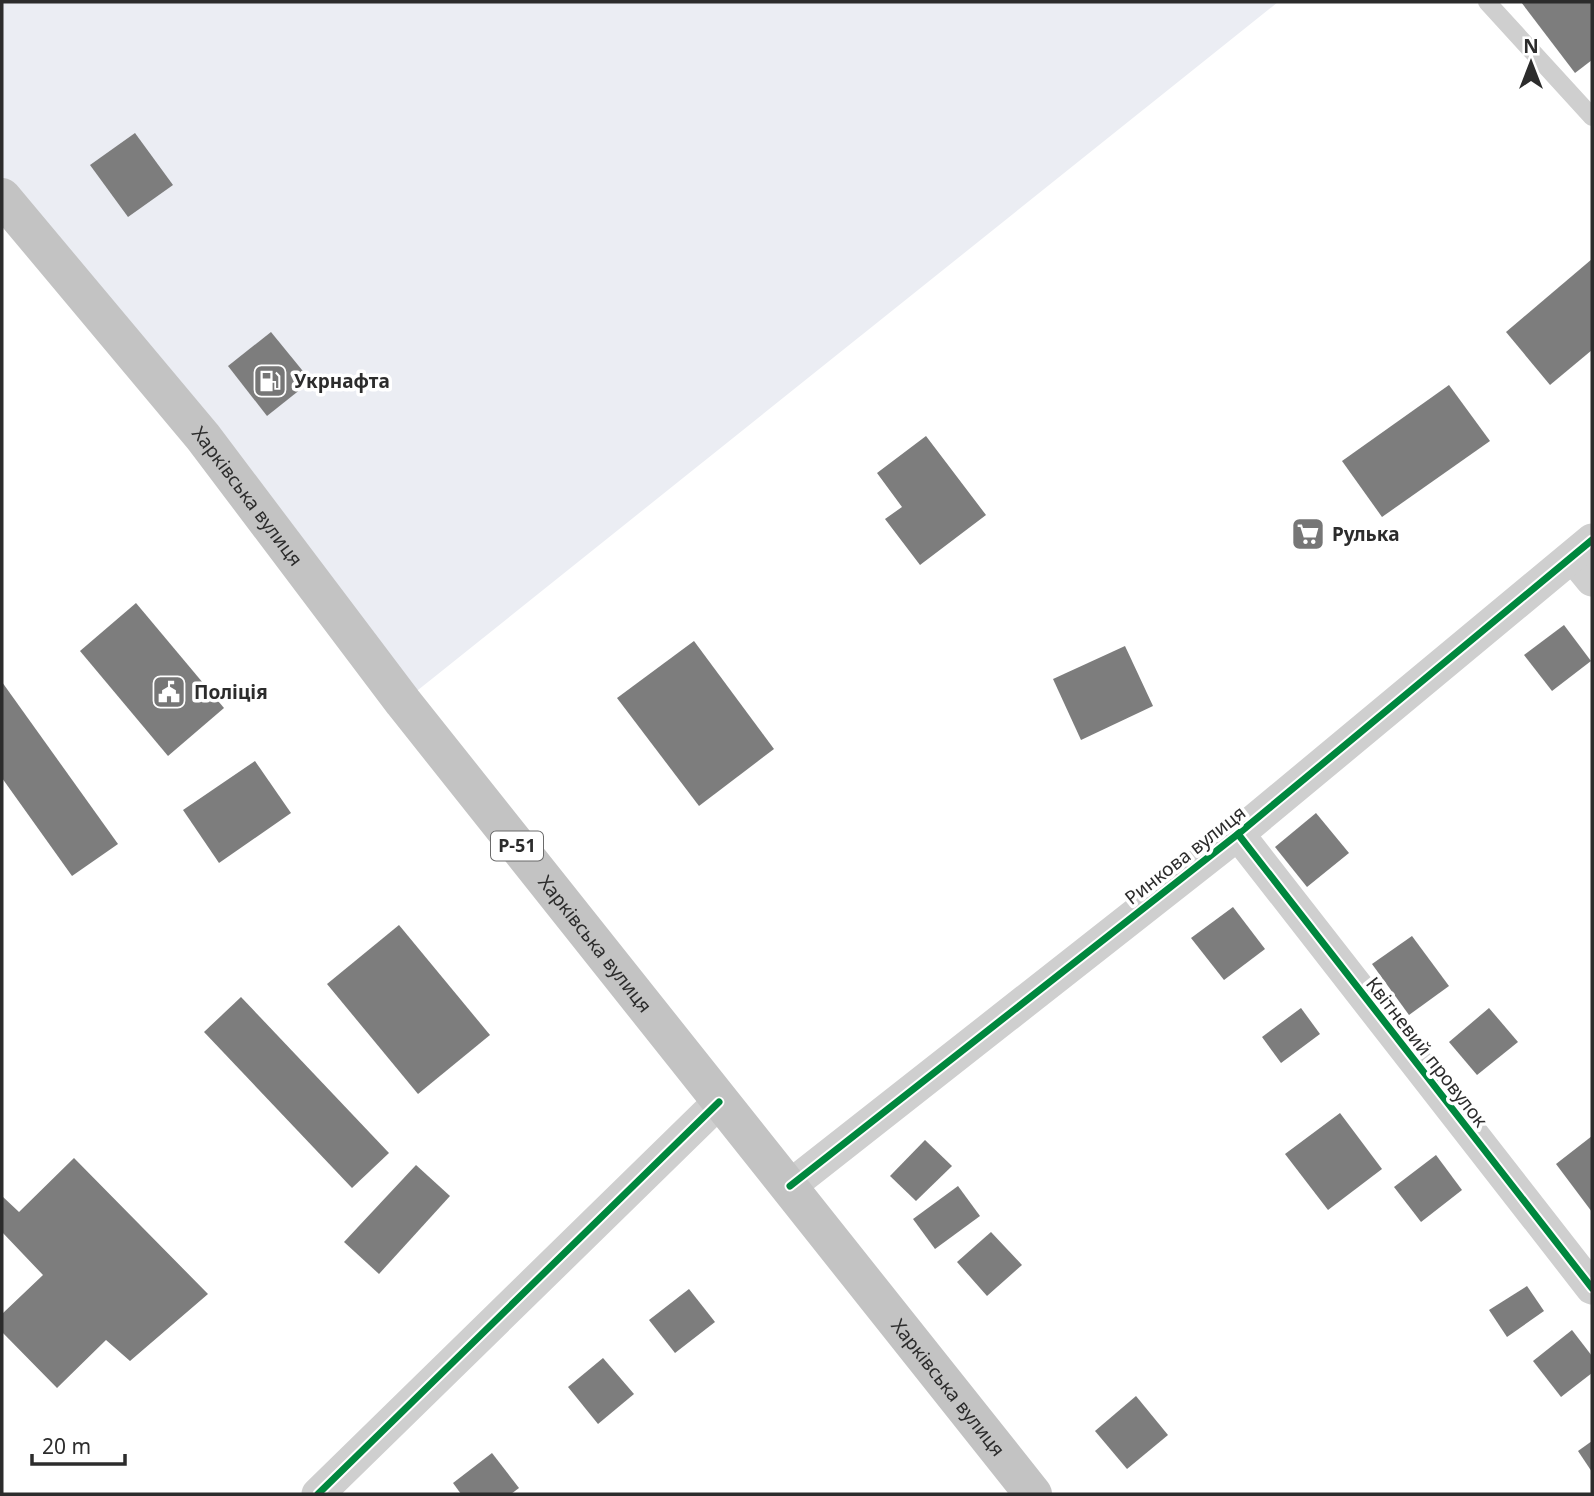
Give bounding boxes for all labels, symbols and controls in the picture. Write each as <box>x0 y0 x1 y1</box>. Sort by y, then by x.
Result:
north arrow <box>1496 28 1566 98</box>
text: N <box>1523 33 1539 59</box>
fuel station icon: Укрнафта <box>251 362 289 400</box>
place label: Укрнафта <box>294 368 390 394</box>
street label: Харківська вулиця <box>186 421 309 571</box>
supermarket icon: Рулька <box>1289 515 1327 553</box>
place label: Рулька <box>1332 521 1399 547</box>
public building icon: Поліція <box>150 673 188 711</box>
place label: Поліція <box>194 679 268 705</box>
street label: Ринкова вулиця <box>1119 800 1251 910</box>
road number: Р-51 <box>491 832 543 860</box>
street label: Харківська вулиця <box>533 870 658 1018</box>
street label: Квітневий провулок <box>1360 972 1494 1132</box>
street label: Харківська вулиця <box>886 1313 1011 1462</box>
scale bar <box>32 1422 124 1466</box>
text: 20 m <box>42 1432 91 1460</box>

